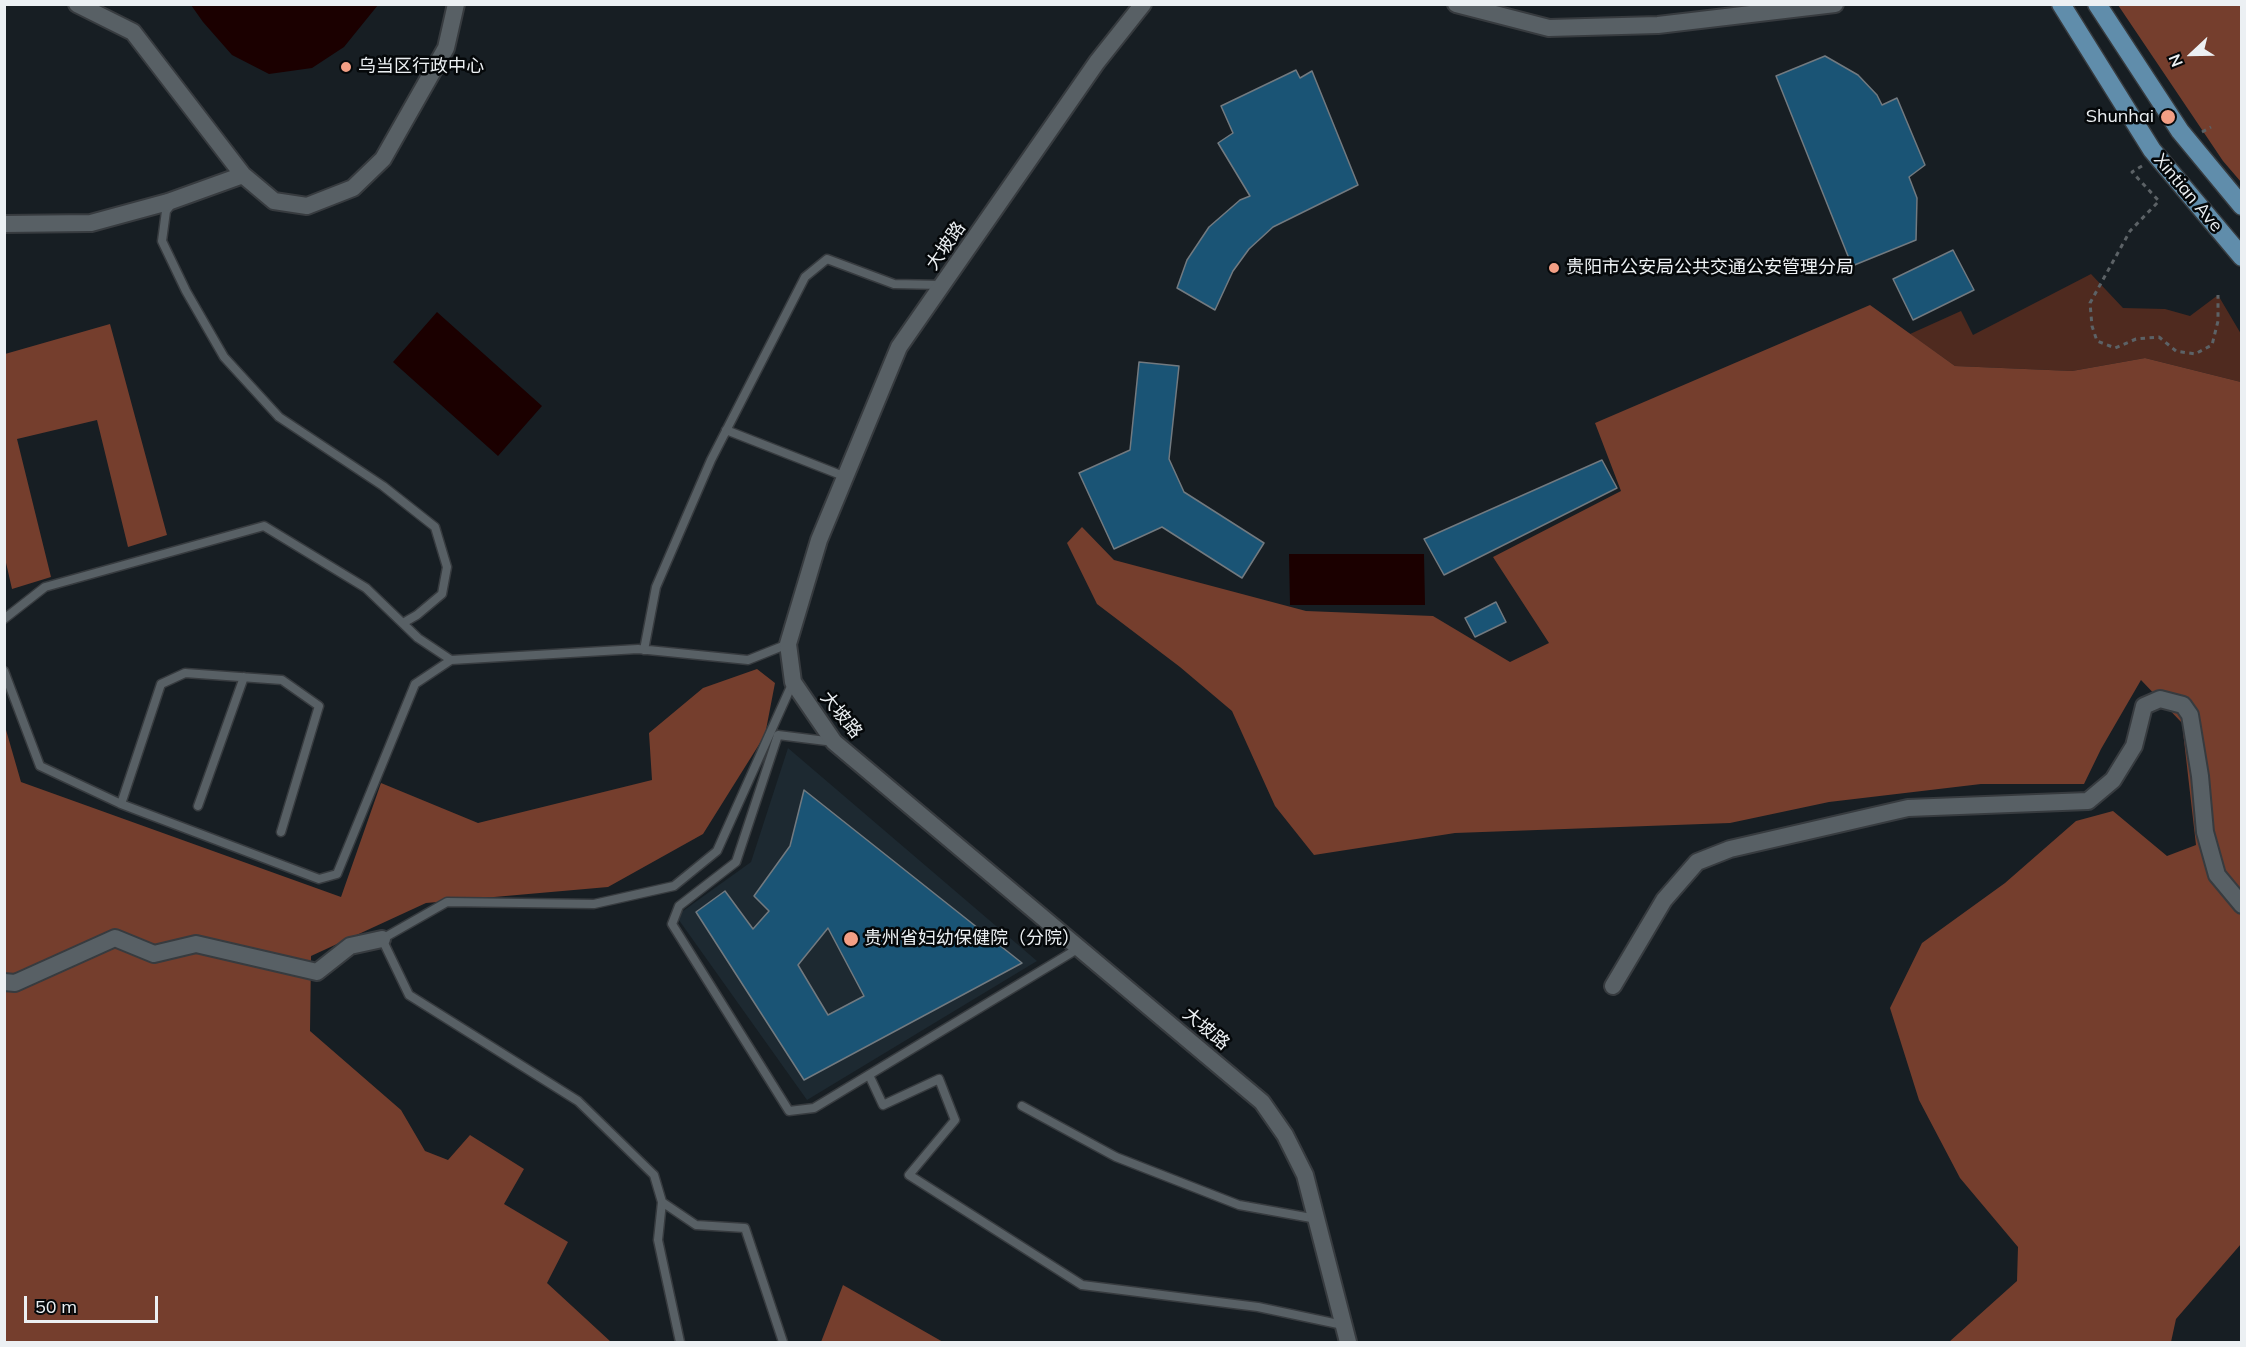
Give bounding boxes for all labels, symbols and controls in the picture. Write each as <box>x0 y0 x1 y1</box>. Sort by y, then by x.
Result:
north arrow <box>2162 24 2222 84</box>
text: N <box>2164 51 2187 70</box>
place label: 乌当区行政中心 <box>358 56 484 78</box>
marker: 乌当区行政中心 <box>339 60 353 74</box>
place label: Shunhai <box>2086 106 2154 128</box>
marker: Shunhai <box>2159 108 2177 126</box>
street label: Xintian Ave <box>2149 150 2227 236</box>
street label: 大坡路 <box>922 218 970 274</box>
place label: 贵阳市公安局公共交通公安管理分局 <box>1566 257 1854 279</box>
marker: 贵阳市公安局公共交通公安管理分局 <box>1547 261 1561 275</box>
street label: 大坡路 <box>816 687 866 743</box>
place label: 贵州省妇幼保健院（分院） <box>864 928 1080 950</box>
marker: 贵州省妇幼保健院（分院） <box>842 930 860 948</box>
street label: 大坡路 <box>1178 1003 1234 1055</box>
scale bar <box>27 1284 160 1322</box>
text: 50 m <box>35 1295 77 1318</box>

